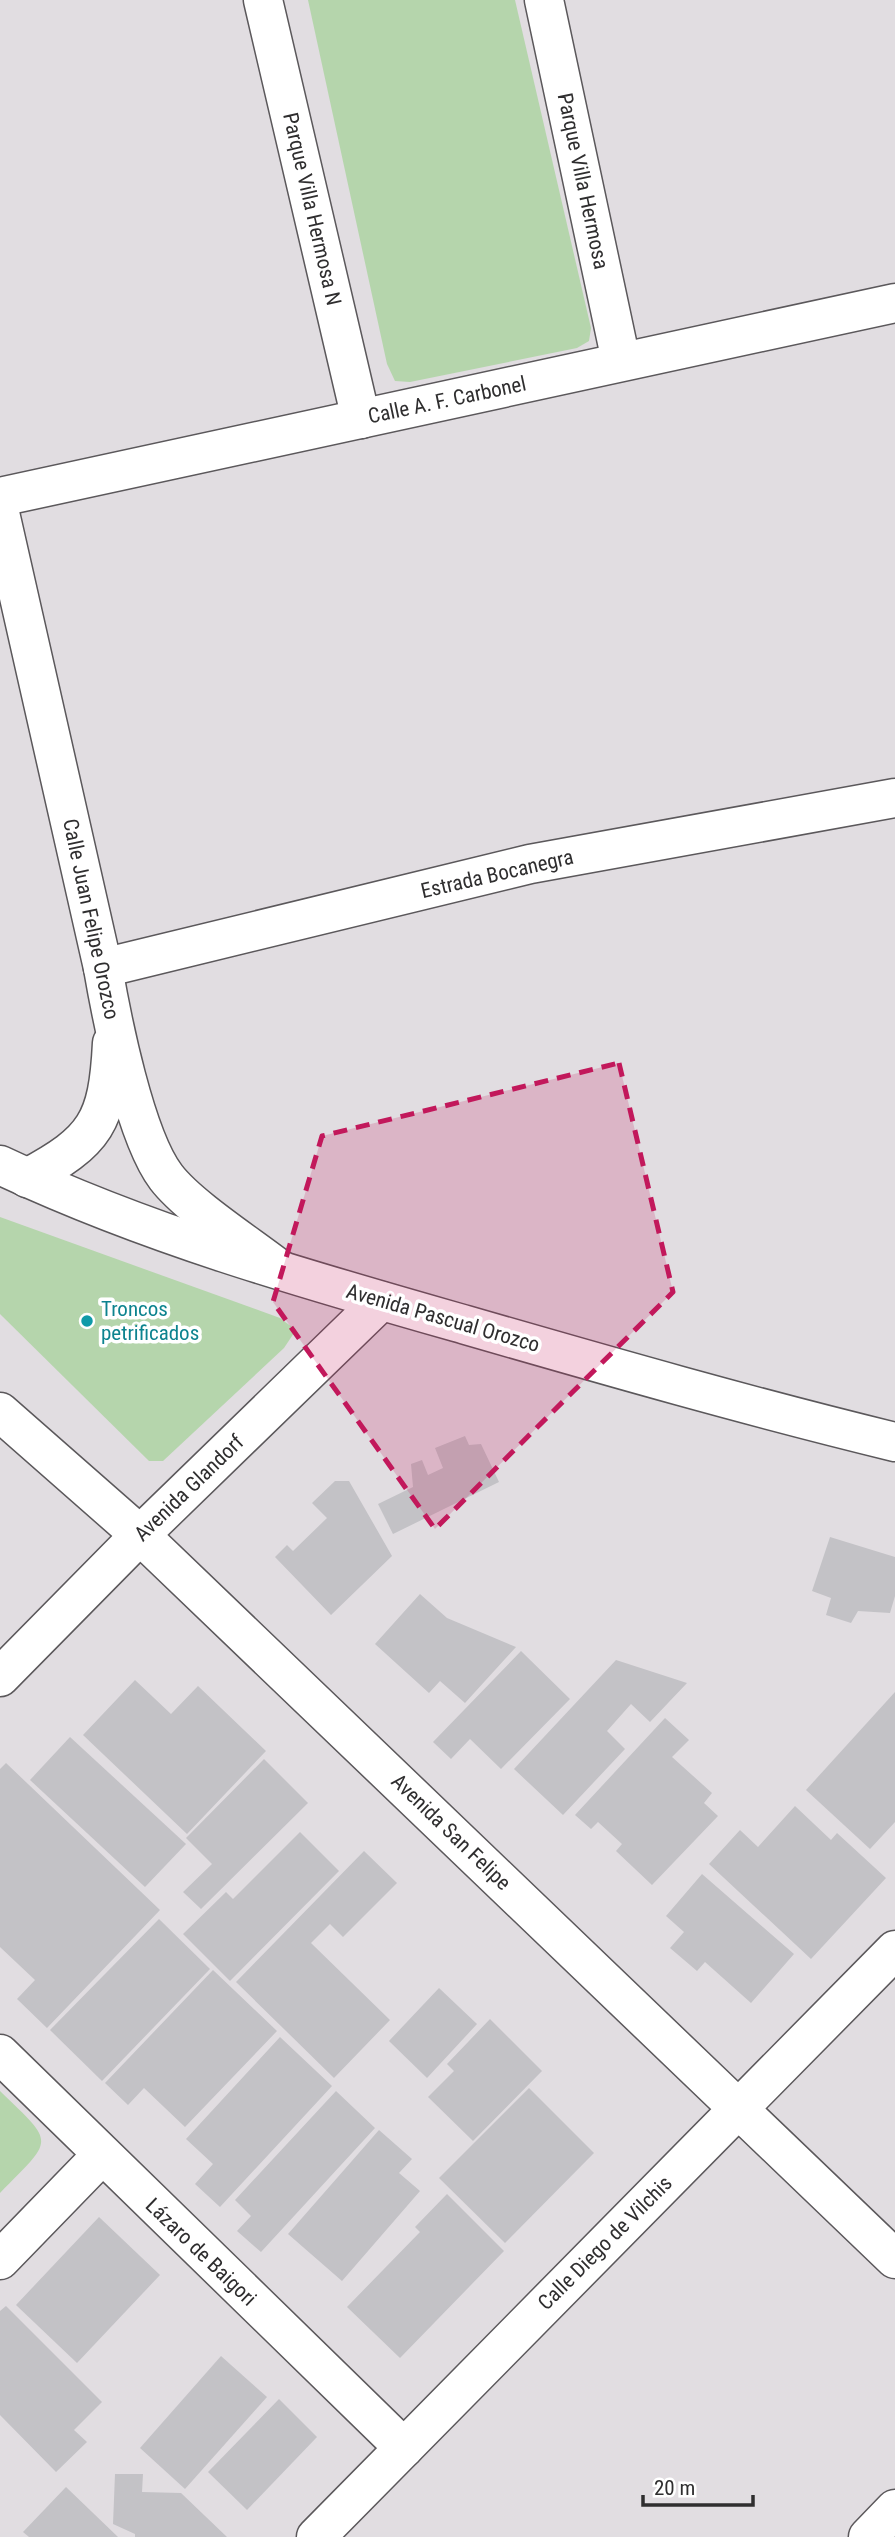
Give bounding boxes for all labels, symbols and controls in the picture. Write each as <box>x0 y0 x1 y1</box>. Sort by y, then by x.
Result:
street label: Parque Villa Hermosa <box>553 91 613 271</box>
street label: Parque Villa Hermosa N <box>278 110 346 308</box>
street label: Calle A. F. Carbonel <box>366 372 528 428</box>
street label: Calle Juan Felipe Orozco <box>58 816 124 1022</box>
street label: Estrada Bocanegra <box>418 845 576 903</box>
street label: Avenida Pascual Orozco <box>344 1279 542 1357</box>
place label: Troncos petrificados <box>101 1297 199 1345</box>
marker: Troncos petrificados <box>79 1313 95 1329</box>
street label: Avenida Glandorf <box>130 1430 249 1546</box>
street label: Avenida San Felipe <box>387 1769 516 1895</box>
street label: Calle Diego de Vilchis <box>533 2171 677 2315</box>
street label: Lázaro de Baigori <box>141 2193 261 2311</box>
scale bar <box>643 2464 753 2508</box>
text: 20 m <box>654 2476 695 2500</box>

